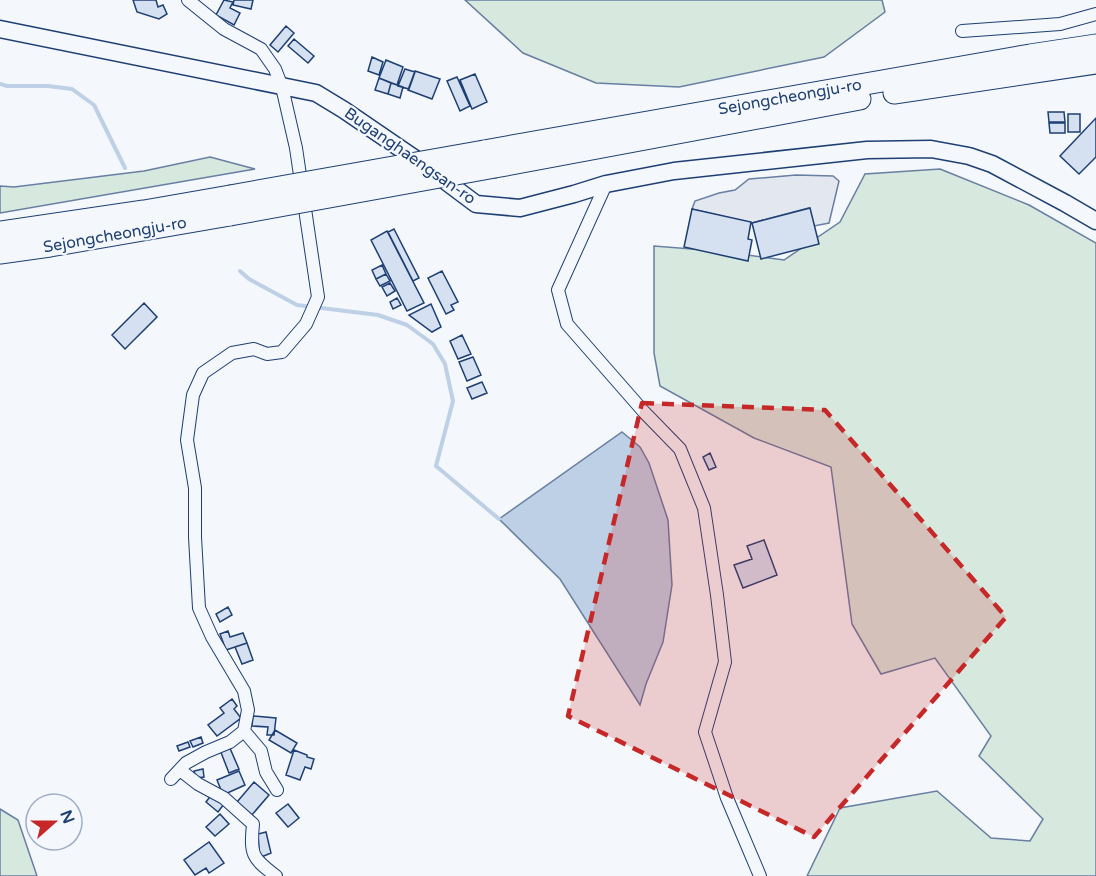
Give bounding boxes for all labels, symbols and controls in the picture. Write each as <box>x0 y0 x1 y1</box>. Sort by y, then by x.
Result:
street label: Sejongcheongju-ro <box>717 75 863 119</box>
street label: Buganghaengsan-ro <box>340 103 480 209</box>
street label: Sejongcheongju-ro <box>42 213 188 257</box>
north arrow <box>24 792 84 852</box>
text: N <box>55 807 79 827</box>

